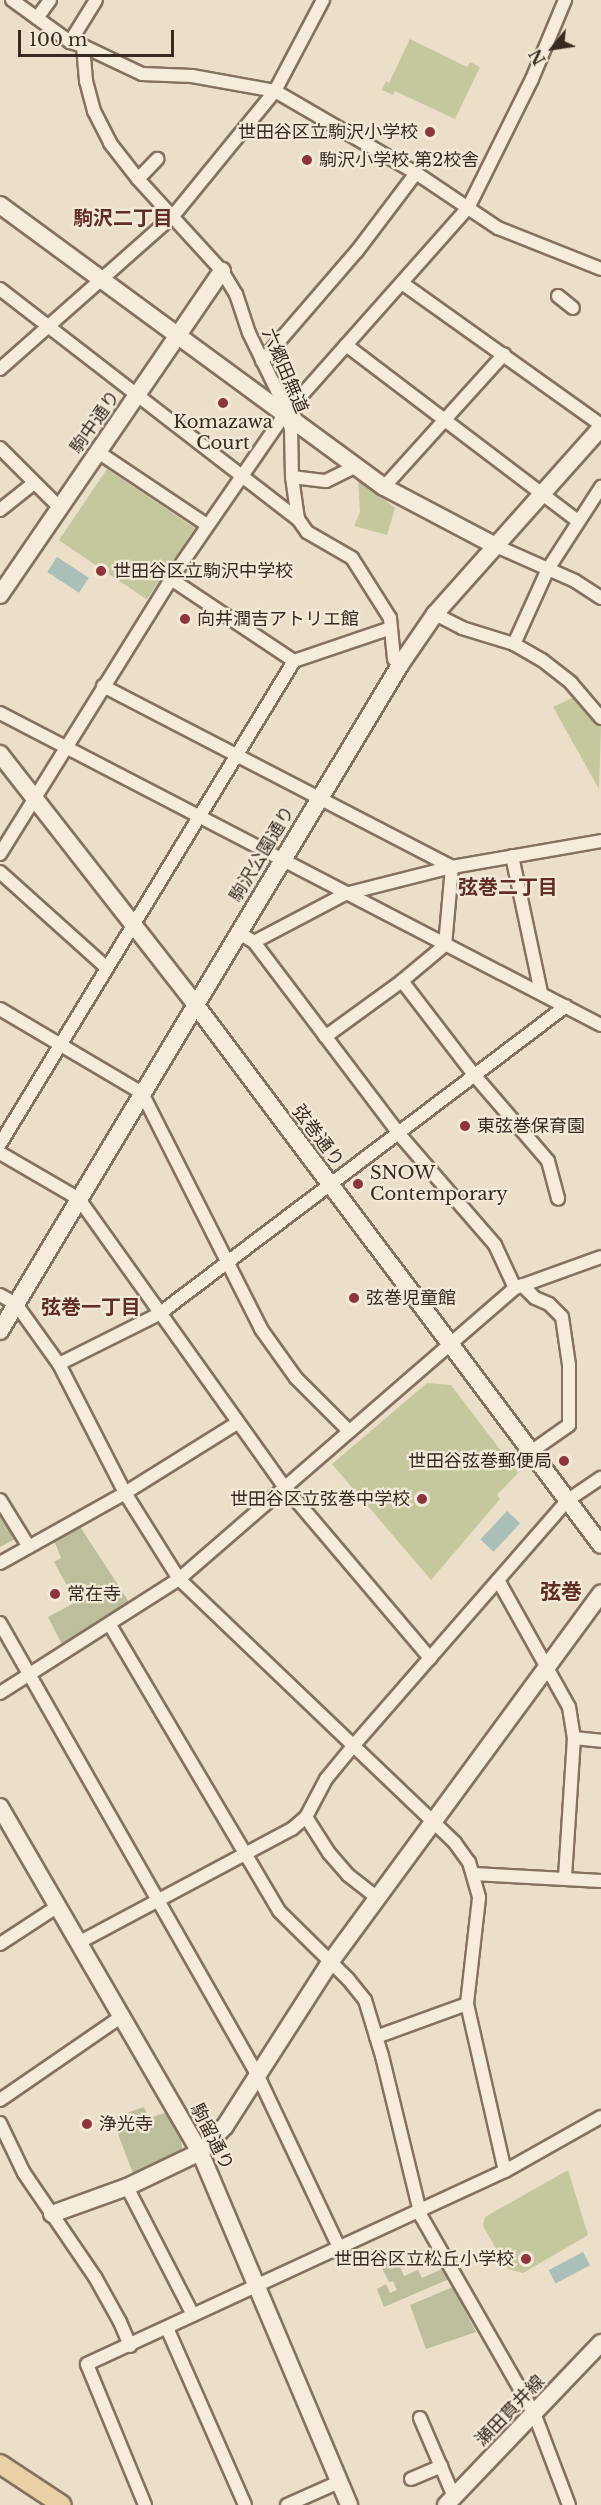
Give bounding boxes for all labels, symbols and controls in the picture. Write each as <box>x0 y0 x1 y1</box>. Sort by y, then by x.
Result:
scale bar <box>21 18 177 56</box>
north arrow <box>523 18 583 78</box>
text: 100 m <box>29 29 87 51</box>
text: N <box>525 45 550 69</box>
place label: 世田谷区立駒沢小学校 <box>238 121 418 143</box>
marker: 世田谷区立駒沢小学校 <box>423 125 437 139</box>
place label: 駒沢小学校 第2校舎 <box>319 149 479 171</box>
marker: 駒沢小学校 第2校舎 <box>300 153 314 167</box>
district label: 駒沢二丁目 <box>73 206 173 230</box>
street label: 六郷田無道 <box>257 325 313 417</box>
street label: 駒中通り <box>66 386 124 458</box>
marker: Komazawa Court <box>216 396 230 410</box>
place label: Komazawa Court <box>173 412 273 454</box>
place label: 世田谷区立駒沢中学校 <box>113 560 293 582</box>
marker: 世田谷区立駒沢中学校 <box>94 564 108 578</box>
place label: 向井潤吉アトリエ館 <box>197 608 359 630</box>
marker: 向井潤吉アトリエ館 <box>178 612 192 626</box>
street label: 駒沢公園通り <box>225 802 299 906</box>
district label: 弦巻二丁目 <box>458 875 558 899</box>
street label: 弦巻通り <box>288 1101 348 1171</box>
place label: 東弦巻保育園 <box>477 1115 585 1137</box>
marker: 東弦巻保育園 <box>458 1119 472 1133</box>
place label: SNOW Contemporary <box>370 1163 508 1206</box>
marker: SNOW Contemporary <box>351 1177 365 1191</box>
place label: 弦巻児童館 <box>366 1287 456 1309</box>
marker: 弦巻児童館 <box>347 1291 361 1305</box>
district label: 弦巻一丁目 <box>41 1295 141 1319</box>
place label: 世田谷弦巻郵便局 <box>408 1450 552 1472</box>
marker: 世田谷弦巻郵便局 <box>557 1454 571 1468</box>
place label: 世田谷区立弦巻中学校 <box>230 1488 410 1510</box>
marker: 世田谷区立弦巻中学校 <box>415 1492 429 1506</box>
district label: 弦巻 <box>540 1579 582 1605</box>
place label: 常在寺 <box>67 1583 121 1605</box>
marker: 常在寺 <box>48 1587 62 1601</box>
street label: 駒留通り <box>186 2100 238 2174</box>
place label: 浄光寺 <box>99 2113 153 2135</box>
marker: 浄光寺 <box>80 2117 94 2131</box>
place label: 世田谷区立松丘小学校 <box>334 2248 514 2270</box>
marker: 世田谷区立松丘小学校 <box>519 2252 533 2266</box>
street label: 瀬田貫井線 <box>471 2371 549 2451</box>

